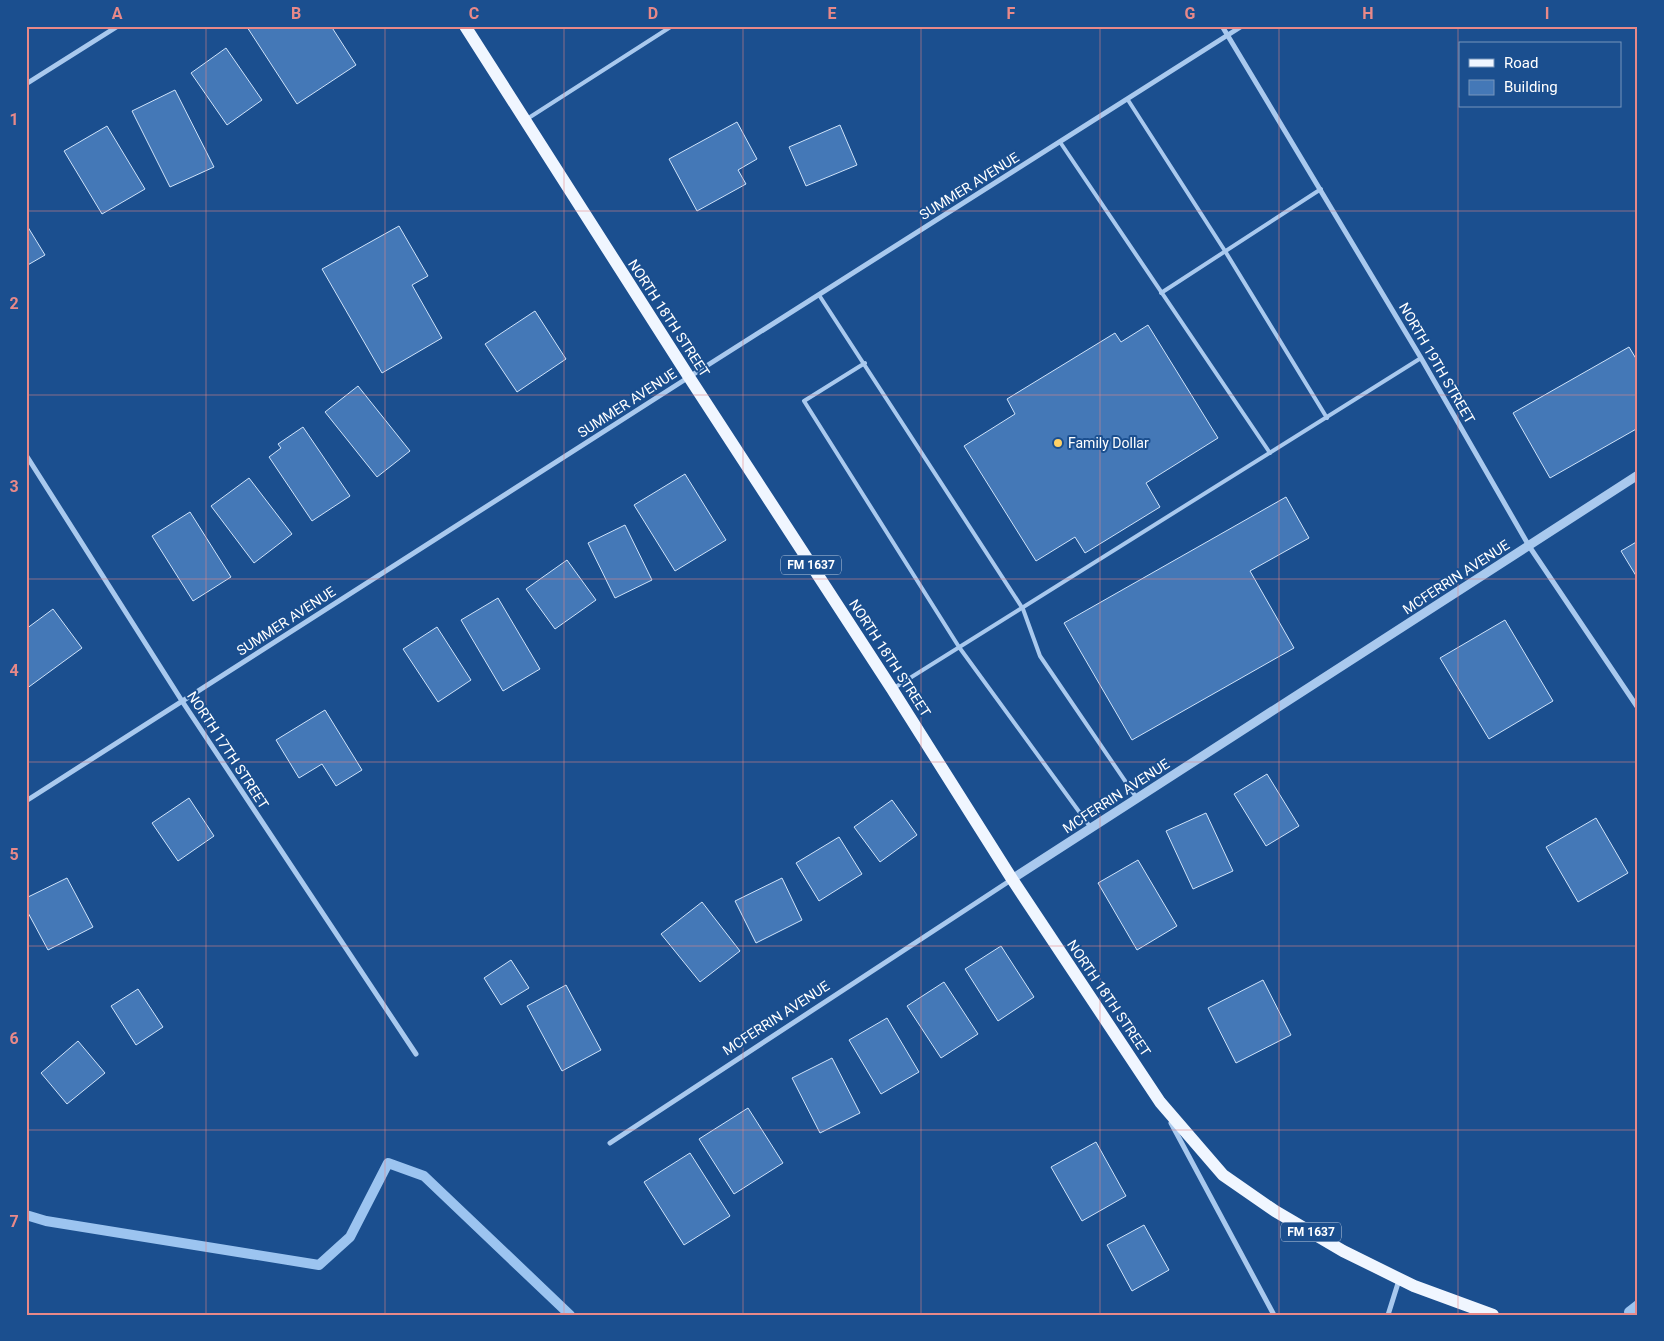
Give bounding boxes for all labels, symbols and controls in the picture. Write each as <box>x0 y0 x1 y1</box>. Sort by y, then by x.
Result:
text: A <box>112 4 123 23</box>
text: B <box>291 4 301 23</box>
text: C <box>469 4 479 23</box>
text: D <box>648 4 658 23</box>
text: E <box>828 4 837 23</box>
text: F <box>1007 4 1016 23</box>
text: G <box>1185 4 1196 23</box>
text: H <box>1362 4 1374 23</box>
text: I <box>1545 4 1549 23</box>
legend <box>1459 42 1622 108</box>
text: Road <box>1504 54 1538 72</box>
text: Building <box>1504 78 1558 96</box>
text: 1 <box>9 110 19 129</box>
street label: SUMMER AVENUE <box>916 149 1022 223</box>
street label: NORTH 18TH STREET <box>625 256 713 380</box>
text: 2 <box>9 294 19 313</box>
street label: NORTH 19TH STREET <box>1396 300 1478 427</box>
street label: SUMMER AVENUE <box>575 365 679 441</box>
place label: Family Dollar <box>1068 435 1149 451</box>
marker: Family Dollar <box>1052 437 1064 449</box>
text: 3 <box>9 477 19 496</box>
street label: MCFERRIN AVENUE <box>1400 537 1512 617</box>
road number: FM 1637 <box>781 556 841 574</box>
street label: SUMMER AVENUE <box>234 583 338 659</box>
street label: NORTH 18TH STREET <box>846 596 934 720</box>
text: 4 <box>9 661 19 680</box>
street label: NORTH 17TH STREET <box>184 688 272 812</box>
street label: MCFERRIN AVENUE <box>1060 756 1172 836</box>
text: 5 <box>9 845 19 864</box>
street label: NORTH 18TH STREET <box>1064 937 1154 1060</box>
street label: MCFERRIN AVENUE <box>720 978 832 1058</box>
text: 6 <box>9 1029 19 1048</box>
text: 7 <box>9 1212 19 1231</box>
road number: FM 1637 <box>1281 1222 1341 1242</box>

